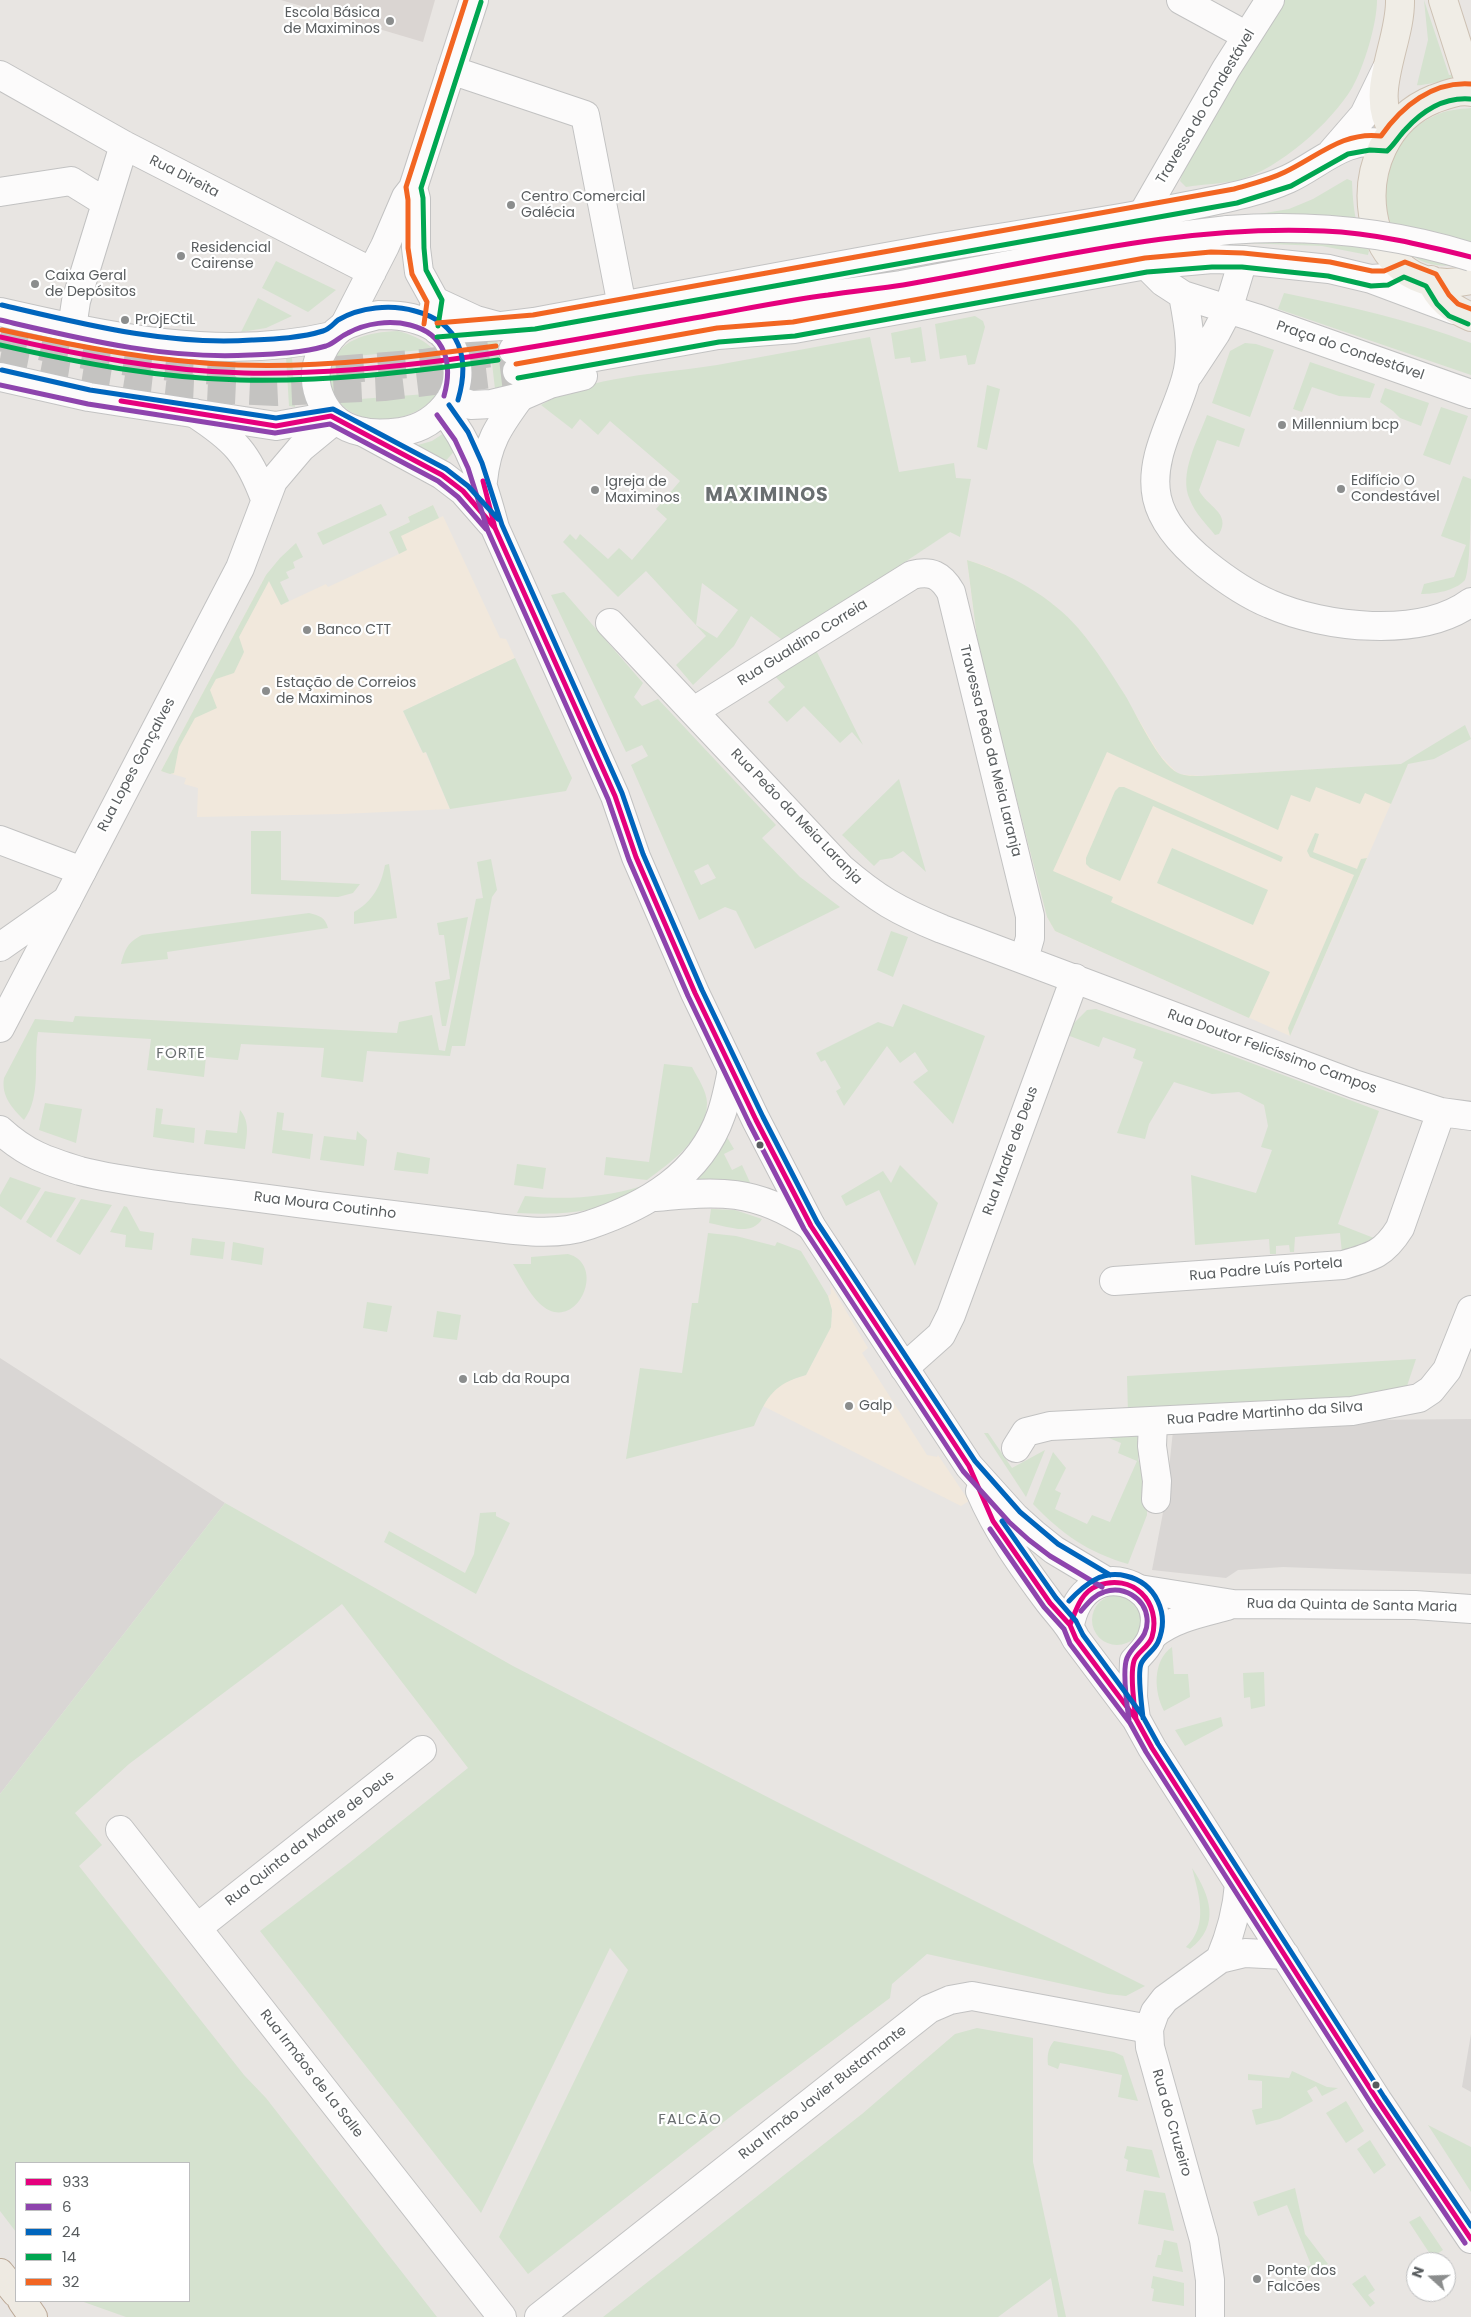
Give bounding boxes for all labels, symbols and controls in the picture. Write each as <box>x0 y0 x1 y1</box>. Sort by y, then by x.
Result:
place label: Escola Básica de Maximinos <box>283 5 380 38</box>
marker: Escola Básica de Maximinos <box>384 15 396 27</box>
street label: Travessa do Condestável <box>1153 27 1259 187</box>
street label: Rua Direita <box>146 152 222 202</box>
place label: Centro Comercial Galécia <box>521 189 645 222</box>
marker: Centro Comercial Galécia <box>505 199 517 211</box>
place label: Residencial Cairense <box>191 240 271 272</box>
marker: Residencial Cairense <box>175 250 187 262</box>
place label: Caixa Geral de Depósitos <box>45 268 136 300</box>
marker: Caixa Geral de Depósitos <box>29 278 41 290</box>
place label: PrOjECtiL <box>135 312 195 328</box>
marker: PrOjECtiL <box>119 314 131 326</box>
street label: Praça do Condestável <box>1274 318 1426 384</box>
place label: Millennium bcp <box>1292 417 1399 433</box>
marker: Millennium bcp <box>1276 419 1288 431</box>
place label: Edifício O Condestável <box>1351 473 1440 506</box>
place label: Igreja de Maximinos <box>605 474 680 507</box>
marker: Edifício O Condestável <box>1335 483 1347 495</box>
marker: Igreja de Maximinos <box>589 484 601 496</box>
district label: MAXIMINOS <box>704 485 830 507</box>
street label: Rua Gualdino Correia <box>735 596 871 690</box>
place label: Banco CTT <box>317 622 391 638</box>
marker: Banco CTT <box>301 624 313 636</box>
street label: Travessa Peão da Meia Laranja <box>956 643 1024 859</box>
place label: Estação de Correios de Maximinos <box>276 675 416 708</box>
marker: Estação de Correios de Maximinos <box>260 685 272 697</box>
street label: Rua Lopes Gonçalves <box>95 695 179 835</box>
street label: Rua Peão da Meia Laranja <box>727 746 865 888</box>
street label: Rua Doutor Felicíssimo Campos <box>1165 1006 1379 1098</box>
district label: FORTE <box>156 1045 206 1063</box>
street label: Rua Madre de Deus <box>980 1084 1042 1218</box>
unlabelled marker <box>755 1140 765 1150</box>
street label: Rua Moura Coutinho <box>253 1189 397 1223</box>
street label: Rua Padre Luís Portela <box>1189 1255 1343 1285</box>
place label: Lab da Roupa <box>473 1371 570 1387</box>
marker: Lab da Roupa <box>457 1373 469 1385</box>
place label: Galp <box>859 1398 892 1414</box>
street label: Rua Padre Martinho da Silva <box>1166 1399 1364 1429</box>
marker: Galp <box>843 1400 855 1412</box>
street label: Rua da Quinta de Santa Maria <box>1247 1596 1457 1616</box>
street label: Rua Quinta da Madre de Deus <box>222 1768 398 1910</box>
street label: Rua Irmãos de La Salle <box>256 2007 366 2141</box>
street label: Rua Irmão Javier Bustamante <box>736 2022 910 2164</box>
street label: Rua do Cruzeiro <box>1148 2068 1194 2178</box>
unlabelled marker <box>1371 2080 1381 2090</box>
district label: FALCÃO <box>657 2111 723 2129</box>
legend <box>15 2162 190 2302</box>
text: 933 <box>62 2171 89 2192</box>
text: 6 <box>62 2196 72 2217</box>
text: 24 <box>62 2221 80 2242</box>
text: 14 <box>62 2246 76 2267</box>
north arrow <box>1406 2252 1456 2302</box>
place label: Ponte dos Falcões <box>1267 2263 1336 2296</box>
text: N <box>1407 2264 1429 2281</box>
text: 32 <box>62 2271 79 2292</box>
marker: Ponte dos Falcões <box>1251 2273 1263 2285</box>

